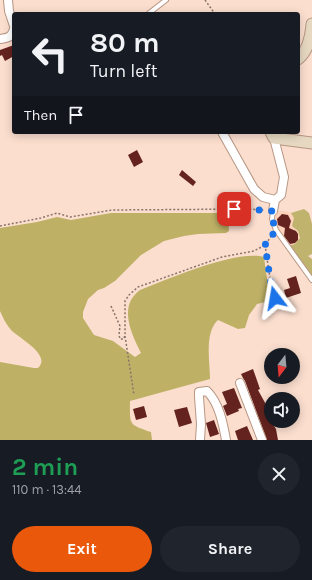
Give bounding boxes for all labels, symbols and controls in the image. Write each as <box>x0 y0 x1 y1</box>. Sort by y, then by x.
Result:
text: 80 m <box>90 26 159 59</box>
icon: left <box>24 28 76 80</box>
text: Turn left <box>90 60 158 82</box>
icon: arrive <box>65 104 87 126</box>
text: Then <box>24 106 57 124</box>
pin <box>217 192 251 226</box>
icon: arrive <box>223 198 245 220</box>
position arrow <box>254 277 296 319</box>
north arrow <box>264 348 300 384</box>
map controls <box>264 348 300 428</box>
button: sound <box>264 392 300 428</box>
text: 2 min <box>12 453 78 481</box>
button: close <box>258 453 300 495</box>
text: 110 m · 13:44 <box>12 482 82 497</box>
button: Exit <box>12 526 152 572</box>
button: Share <box>160 526 300 572</box>

